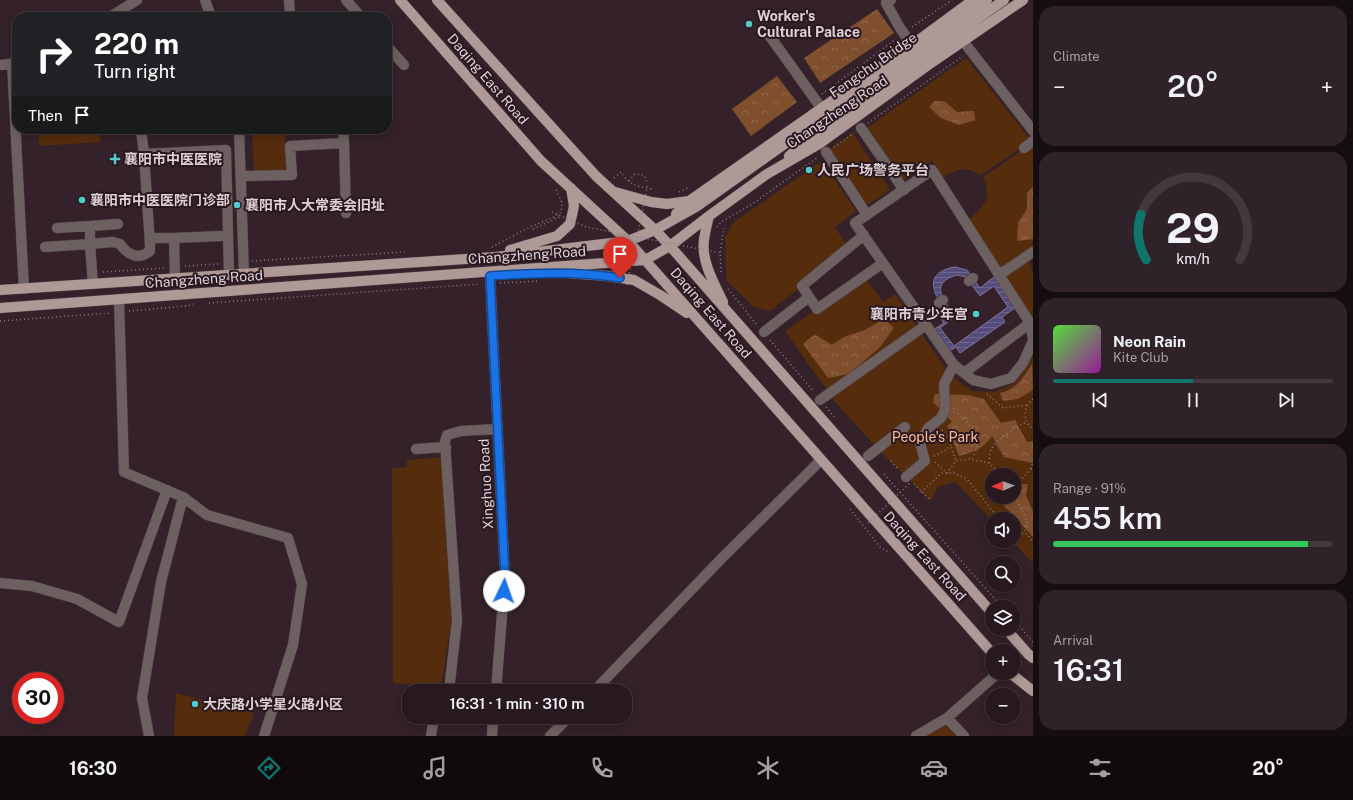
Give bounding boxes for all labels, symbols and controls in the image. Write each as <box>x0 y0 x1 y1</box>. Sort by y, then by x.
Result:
place label: Worker's Cultural Palace <box>757 8 860 40</box>
marker: Worker's Cultural Palace <box>744 19 754 29</box>
text: 220 m <box>94 27 179 60</box>
icon: right <box>28 28 80 80</box>
street label: Fengchu Bridge <box>826 29 920 101</box>
street label: Daqing East Road <box>444 30 532 128</box>
text: Climate <box>1053 49 1100 64</box>
text: Turn right <box>94 61 176 82</box>
text: 20° <box>1167 68 1219 104</box>
street label: Changzheng Road <box>783 72 891 152</box>
text: − <box>1053 74 1065 100</box>
text: + <box>1321 74 1333 100</box>
icon: arrive <box>71 104 93 126</box>
text: Then <box>28 107 63 124</box>
place label: 襄阳市中医医院 <box>124 151 222 167</box>
marker: 襄阳市中医医院 <box>109 153 121 165</box>
place label: 人民广场警务平台 <box>817 162 929 178</box>
marker: 人民广场警务平台 <box>804 165 814 175</box>
place label: 襄阳市中医医院门诊部 <box>90 192 230 208</box>
marker: 襄阳市中医医院门诊部 <box>77 195 87 205</box>
place label: 襄阳市人大常委会旧址 <box>245 197 385 213</box>
marker: 襄阳市人大常委会旧址 <box>232 200 242 210</box>
text: 29 <box>1166 203 1220 252</box>
pin <box>603 237 637 278</box>
street label: Changzheng Road <box>467 243 587 267</box>
icon: arrive <box>609 243 631 265</box>
text: km/h <box>1176 250 1210 267</box>
street label: Daqing East Road <box>667 264 755 362</box>
street label: Changzheng Road <box>144 267 264 291</box>
place label: 襄阳市青少年宫 <box>870 306 968 322</box>
marker: 襄阳市青少年宫 <box>971 309 981 319</box>
text: Neon Rain <box>1113 333 1186 350</box>
text: Kite Club <box>1113 350 1168 365</box>
icon: previous <box>1089 389 1111 411</box>
icon: pause <box>1182 389 1204 411</box>
icon: next <box>1275 389 1297 411</box>
park label: People's Park <box>892 429 978 445</box>
street label: Xinghuo Road <box>476 438 496 530</box>
north arrow <box>985 468 1021 504</box>
map controls <box>985 468 1021 724</box>
text: Range · 91% <box>1053 481 1126 496</box>
text: 455 km <box>1053 500 1162 536</box>
street label: Daqing East Road <box>881 508 969 604</box>
button: sound <box>985 512 1021 548</box>
button: search <box>985 556 1021 592</box>
position arrow <box>483 570 525 612</box>
button: layers <box>985 600 1021 636</box>
text: Arrival <box>1053 633 1093 648</box>
button: + <box>985 644 1021 680</box>
text: 16:31 <box>1053 652 1124 688</box>
speed limit sign: 30 <box>12 672 64 724</box>
button: − <box>985 688 1021 724</box>
text: 16:31 · 1 min · 310 m <box>450 695 584 712</box>
place label: 大庆路小学星火路小区 <box>203 696 343 712</box>
marker: 大庆路小学星火路小区 <box>190 699 200 709</box>
icon: directions <box>255 754 283 782</box>
icon: music <box>421 754 449 782</box>
icon: phone <box>588 754 616 782</box>
icon: climate <box>754 754 782 782</box>
icon: car <box>920 754 948 782</box>
icon: filters <box>1086 754 1114 782</box>
text: 16:30 <box>69 758 117 779</box>
text: 20° <box>1252 758 1284 779</box>

